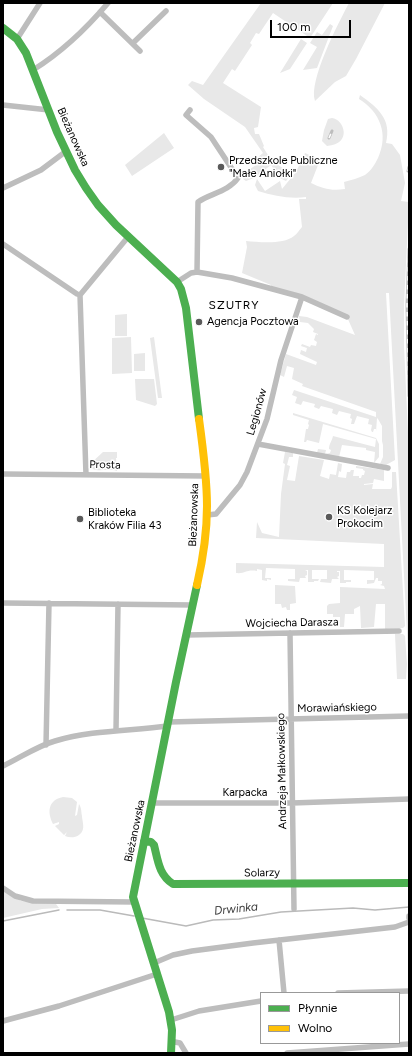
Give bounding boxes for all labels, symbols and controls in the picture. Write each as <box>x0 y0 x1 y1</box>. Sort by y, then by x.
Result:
scale bar <box>272 12 353 38</box>
text: 100 m <box>277 20 311 34</box>
street label: Bieżanowska <box>54 105 92 169</box>
place label: Przedszkole Publiczne "Małe Aniołki" <box>229 154 338 180</box>
marker: Przedszkole Publiczne "Małe Aniołki" <box>216 162 226 172</box>
district label: SZUTRY <box>209 298 259 312</box>
place label: Agencja Pocztowa <box>207 315 299 329</box>
marker: Agencja Pocztowa <box>194 317 204 327</box>
street label: Legionów <box>244 387 270 437</box>
street label: Prosta <box>89 458 121 472</box>
street label: Bieżanowska <box>186 483 202 547</box>
place label: KS Kolejarz Prokocim <box>337 504 392 530</box>
place label: Biblioteka Kraków Filia 43 <box>88 506 161 532</box>
marker: KS Kolejarz Prokocim <box>324 512 334 522</box>
marker: Biblioteka Kraków Filia 43 <box>75 514 85 524</box>
street label: Wojciecha Darasza <box>245 616 339 630</box>
street label: Morawiańskiego <box>297 701 377 715</box>
street label: Andrzeja Małkowskiego <box>274 713 290 829</box>
street label: Karpacka <box>223 786 267 800</box>
street label: Bieżanowska <box>122 799 148 863</box>
street label: Solarzy <box>244 866 280 880</box>
water label: Drwinka <box>213 900 259 918</box>
legend <box>260 992 400 1044</box>
text: Płynnie <box>298 1001 337 1015</box>
text: Wolno <box>298 1021 332 1035</box>

